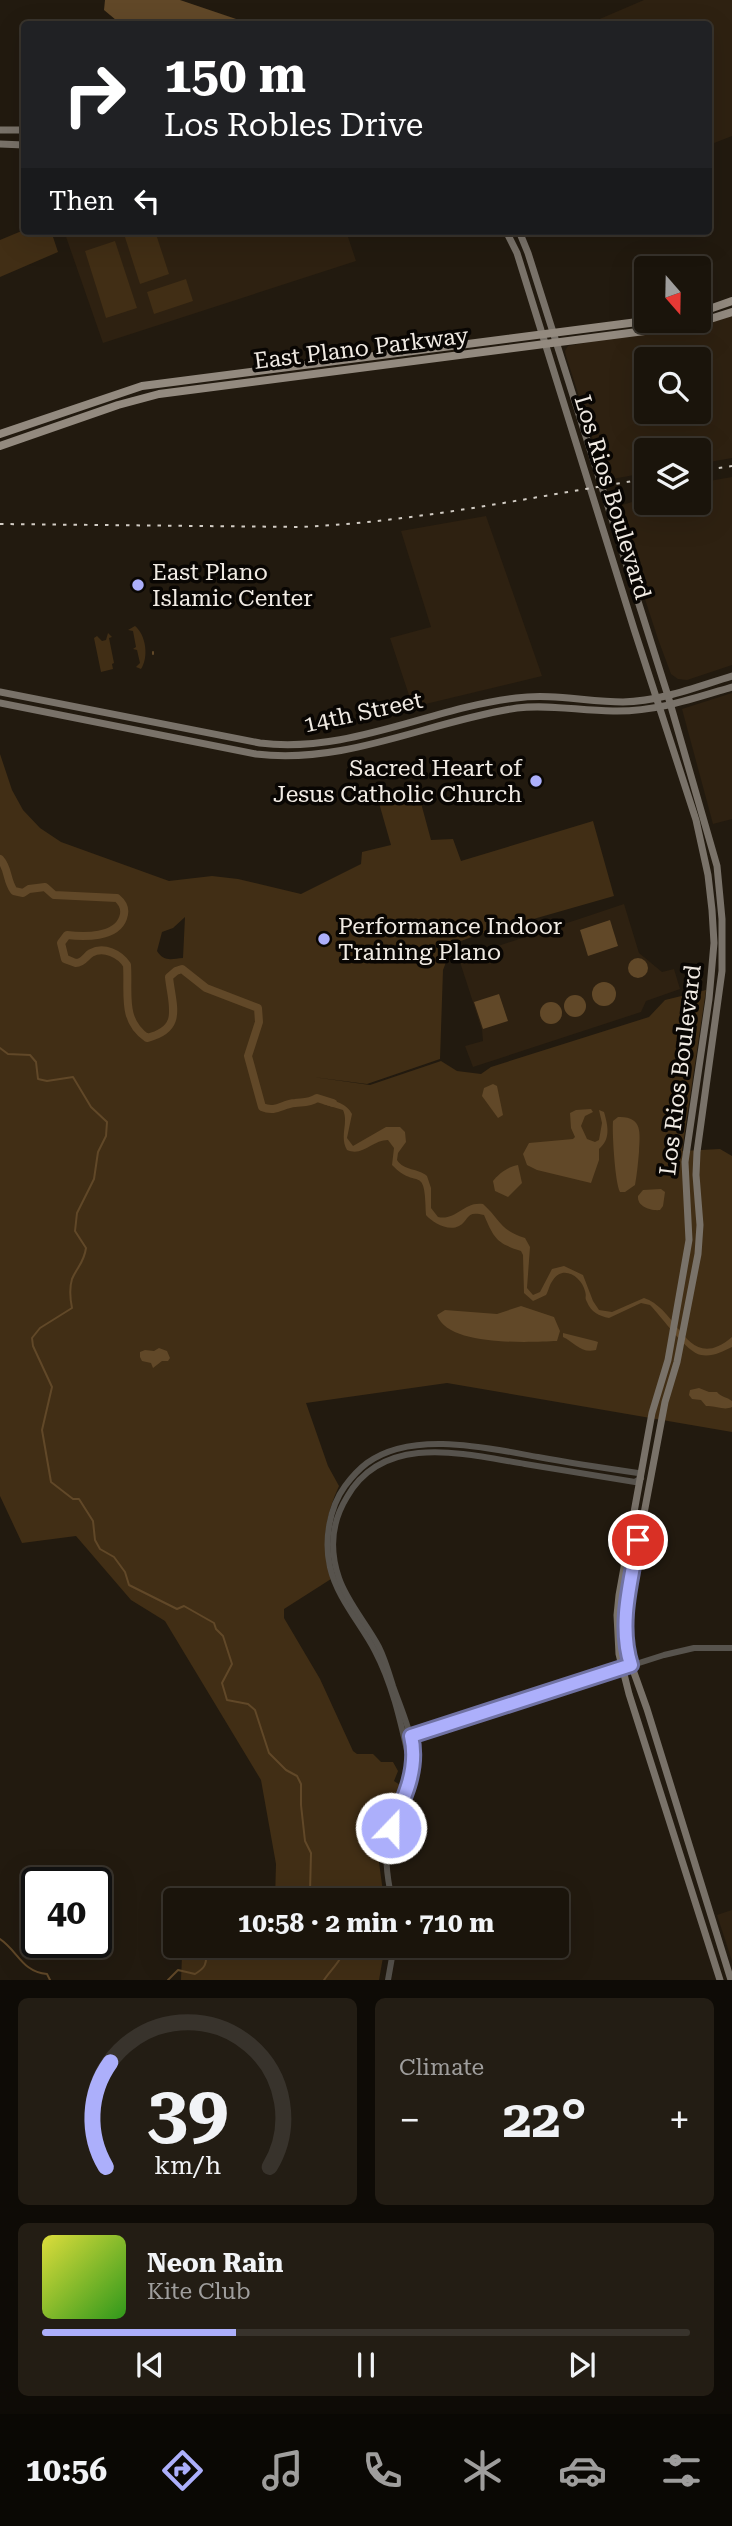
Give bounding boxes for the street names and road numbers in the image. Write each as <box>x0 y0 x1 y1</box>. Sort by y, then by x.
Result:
street label: East Plano Parkway <box>252 322 470 375</box>
street label: Los Rios Boulevard <box>569 392 657 603</box>
street label: 14th Street <box>301 687 425 738</box>
street label: Los Rios Boulevard <box>654 963 707 1177</box>

